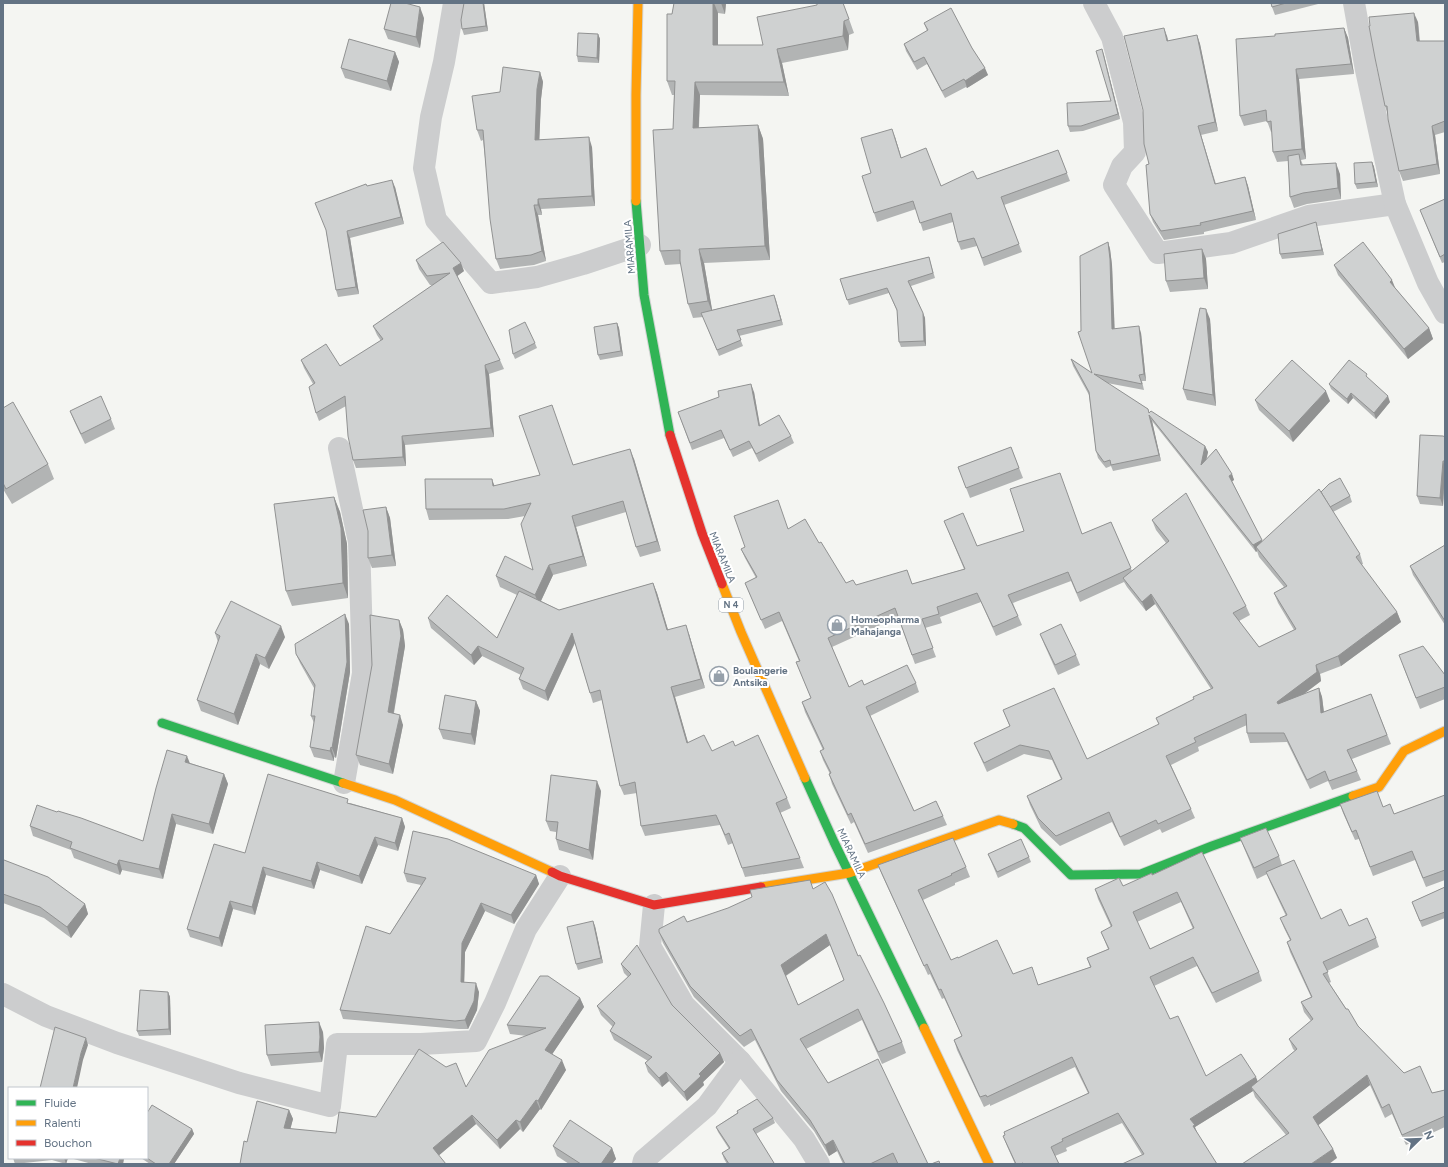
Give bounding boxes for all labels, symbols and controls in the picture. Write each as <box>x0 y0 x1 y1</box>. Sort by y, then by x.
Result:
street label: MIARAMILA <box>621 219 638 274</box>
street label: MIARAMILA <box>706 530 739 585</box>
road number: N 4 <box>719 598 743 612</box>
place label: Homeopharma Mahajanga <box>851 613 919 638</box>
shop icon: Homeopharma Mahajanga <box>826 614 848 636</box>
place label: Boulangerie Antsika <box>733 664 788 689</box>
shop icon: Boulangerie Antsika <box>708 665 730 687</box>
street label: MIARAMILA <box>834 826 869 881</box>
legend <box>8 1087 148 1159</box>
text: Fluide <box>44 1096 77 1110</box>
text: Ralenti <box>44 1116 81 1130</box>
north arrow <box>1400 1119 1440 1159</box>
text: N <box>1421 1129 1436 1142</box>
text: Bouchon <box>44 1136 92 1150</box>

